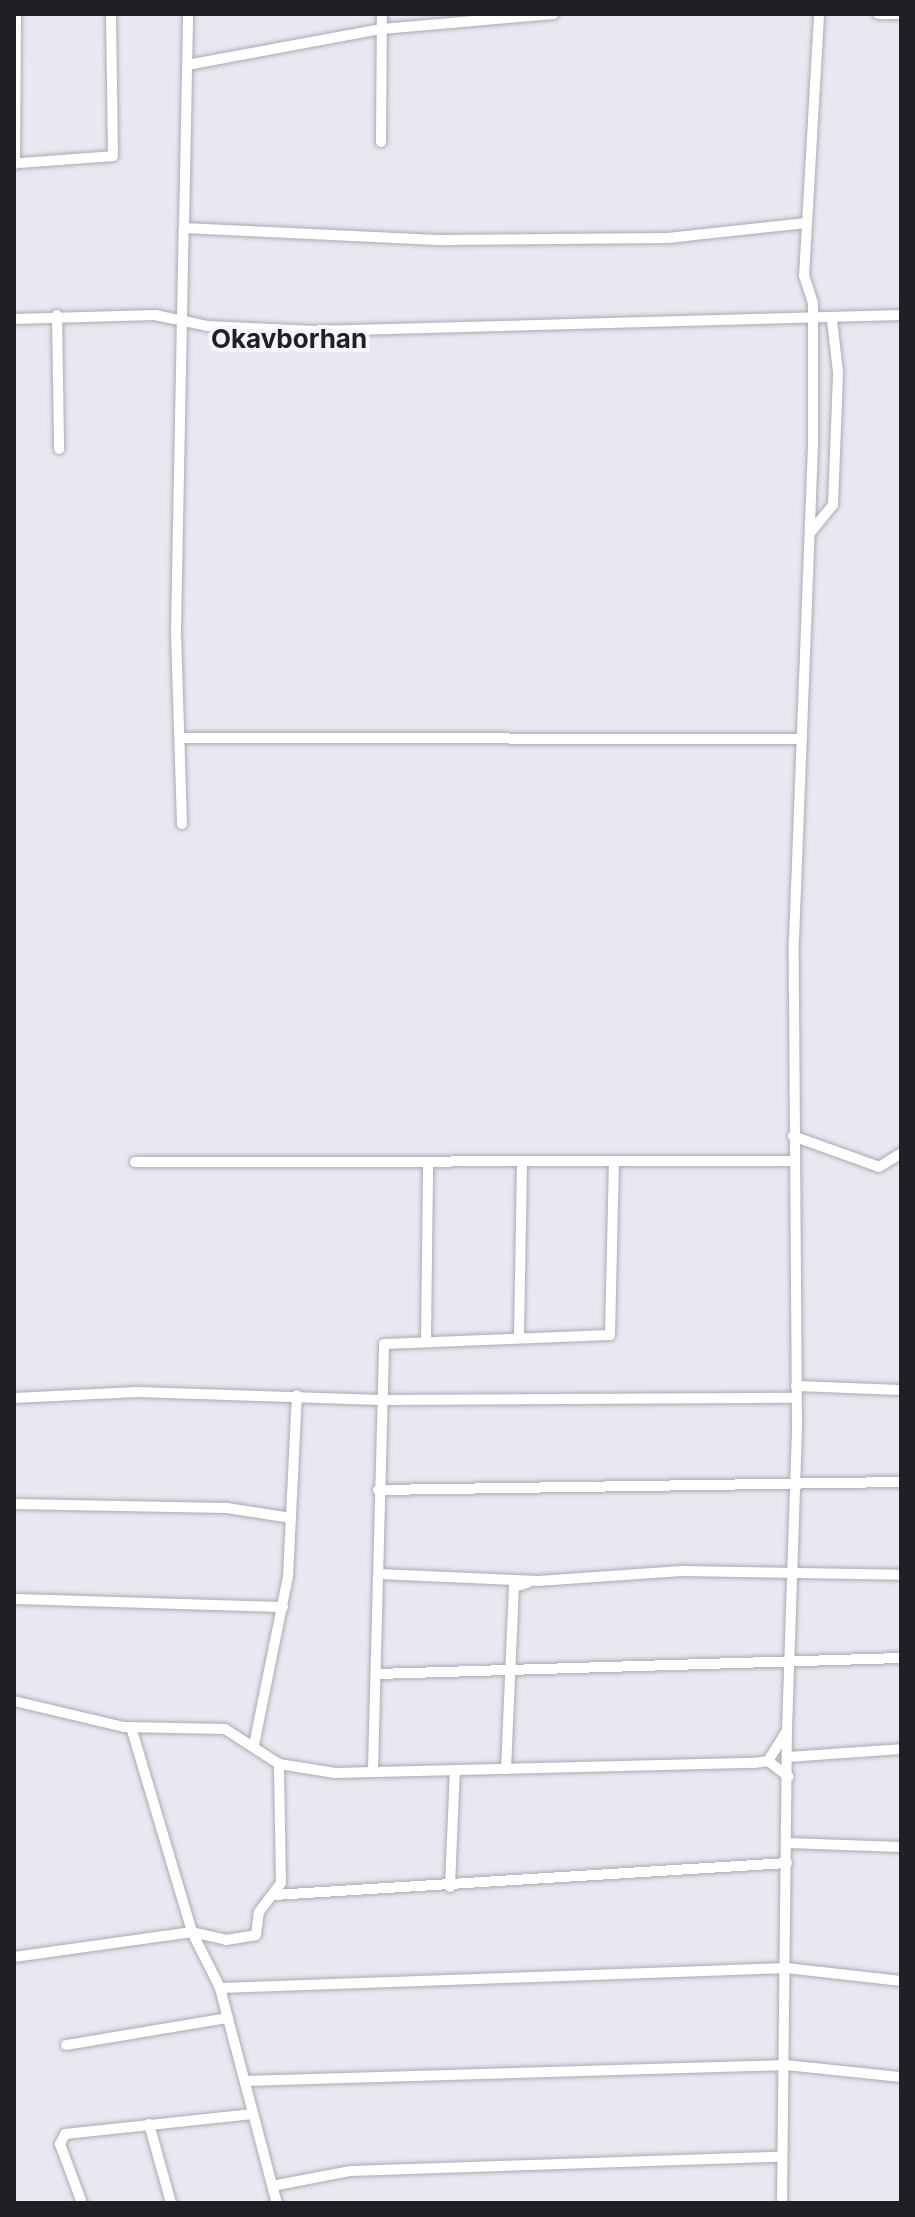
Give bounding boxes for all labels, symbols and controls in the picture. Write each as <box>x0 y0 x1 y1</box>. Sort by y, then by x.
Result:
district label: Okavborhan <box>211 323 367 355</box>

